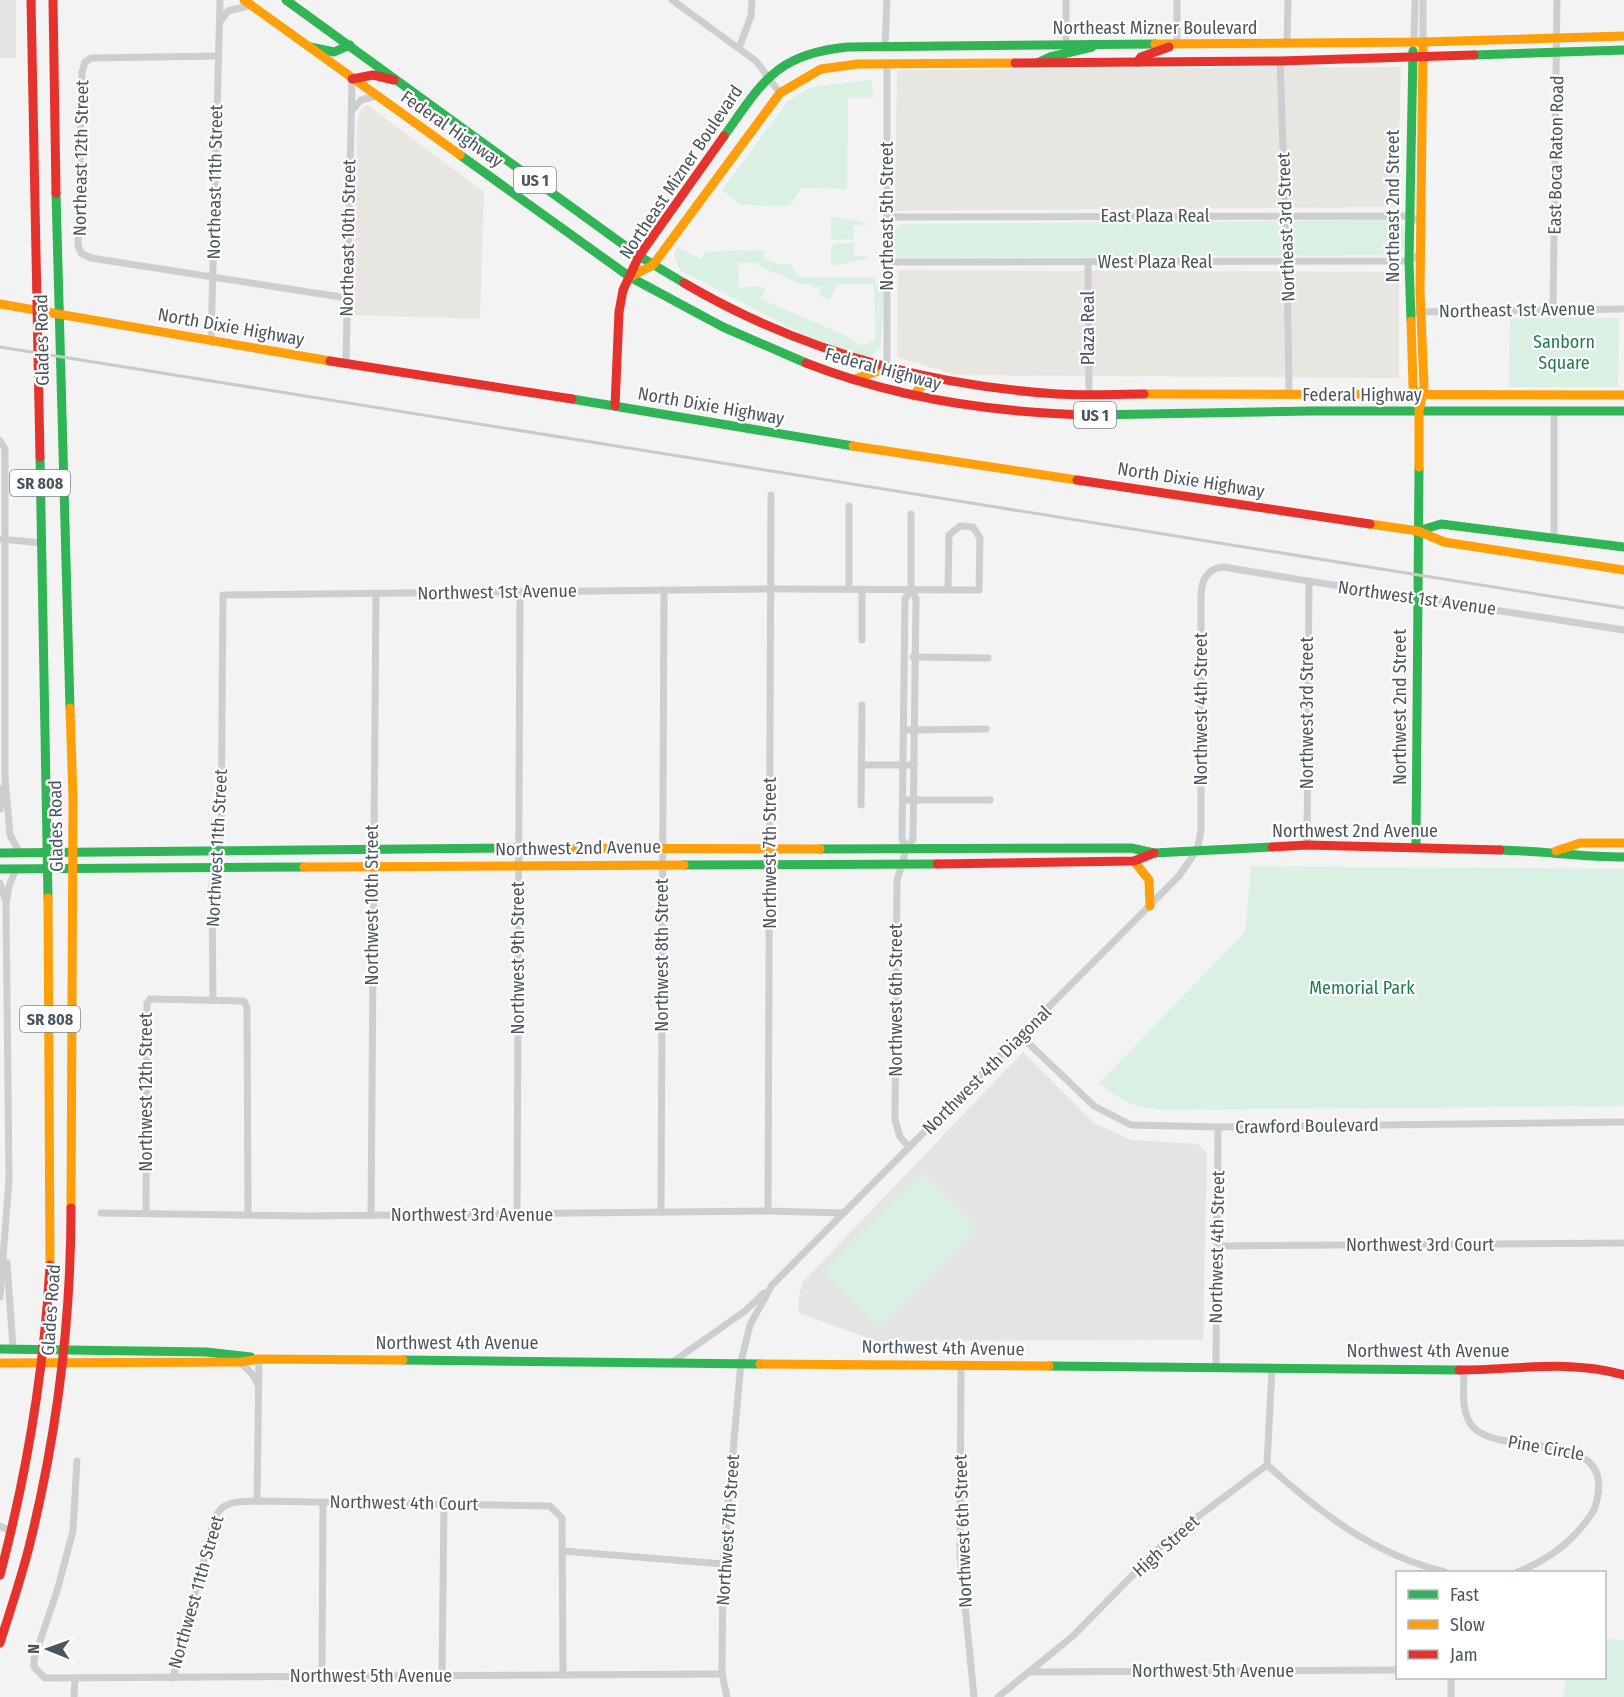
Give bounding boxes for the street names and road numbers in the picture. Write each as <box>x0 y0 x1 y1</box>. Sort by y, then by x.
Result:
street label: Northeast Mizner Boulevard <box>1053 17 1257 39</box>
street label: East Boca Raton Road <box>1544 75 1568 235</box>
street label: Northeast 12th Street <box>69 80 93 236</box>
street label: Northeast Mizner Boulevard <box>615 81 747 263</box>
street label: Federal Highway <box>397 86 507 172</box>
street label: Northeast 11th Street <box>203 104 227 260</box>
street label: Northeast 2nd Street <box>1382 129 1404 282</box>
street label: Northeast 5th Street <box>876 141 898 291</box>
street label: Northeast 3rd Street <box>1272 152 1300 302</box>
street label: Northeast 10th Street <box>336 159 360 317</box>
road number: US 1 <box>514 167 556 193</box>
street label: East Plaza Real <box>1100 205 1210 227</box>
street label: West Plaza Real <box>1098 251 1212 273</box>
street label: Plaza Real <box>1077 291 1099 365</box>
street label: Glades Road <box>30 294 54 386</box>
street label: Northeast 1st Avenue <box>1439 298 1595 322</box>
street label: North Dixie Highway <box>156 303 306 351</box>
street label: Federal Highway <box>822 343 944 395</box>
street label: North Dixie Highway <box>636 382 786 430</box>
street label: Federal Highway <box>1302 384 1422 406</box>
road number: US 1 <box>1074 402 1116 428</box>
street label: North Dixie Highway <box>1116 458 1266 502</box>
road number: SR 808 <box>10 470 70 496</box>
street label: Northwest 1st Avenue <box>1337 576 1498 620</box>
street label: Northwest 1st Avenue <box>417 580 577 604</box>
street label: Northwest 2nd Street <box>1389 629 1411 785</box>
street label: Northwest 4th Street <box>1190 632 1212 786</box>
street label: Northwest 3rd Street <box>1296 637 1318 789</box>
street label: Northwest 11th Street <box>202 768 232 928</box>
street label: Northwest 7th Street <box>759 777 781 929</box>
street label: Glades Road <box>44 780 68 872</box>
street label: Northwest 2nd Avenue <box>1272 820 1438 842</box>
street label: Northwest 10th Street <box>361 824 383 985</box>
street label: Northwest 2nd Avenue <box>495 836 661 860</box>
street label: Northwest 8th Street <box>651 878 673 1032</box>
street label: Northwest 9th Street <box>507 881 529 1035</box>
street label: Northwest 6th Street <box>885 923 907 1077</box>
street label: Northwest 4th Diagonal <box>918 1001 1056 1139</box>
road number: SR 808 <box>20 1006 80 1032</box>
street label: Northwest 12th Street <box>135 1012 157 1172</box>
street label: Crawford Boulevard <box>1235 1114 1379 1138</box>
street label: Northwest 4th Street <box>1205 1170 1229 1324</box>
street label: Northwest 3rd Avenue <box>391 1204 553 1226</box>
street label: Northwest 3rd Court <box>1346 1234 1494 1256</box>
street label: Glades Road <box>37 1264 65 1356</box>
street label: Northwest 4th Avenue <box>376 1332 539 1354</box>
street label: Northwest 4th Avenue <box>861 1336 1025 1360</box>
street label: Northwest 4th Avenue <box>1347 1340 1510 1362</box>
street label: Pine Circle <box>1506 1430 1586 1466</box>
street label: Northwest 7th Street <box>712 1453 744 1606</box>
street label: Northwest 6th Street <box>949 1454 977 1608</box>
street label: Northwest 4th Court <box>329 1491 479 1515</box>
street label: High Street <box>1128 1510 1204 1582</box>
street label: Northwest 11th Street <box>164 1513 228 1671</box>
street label: Northwest 5th Avenue <box>1132 1660 1294 1682</box>
street label: Northwest 5th Avenue <box>290 1665 452 1687</box>

